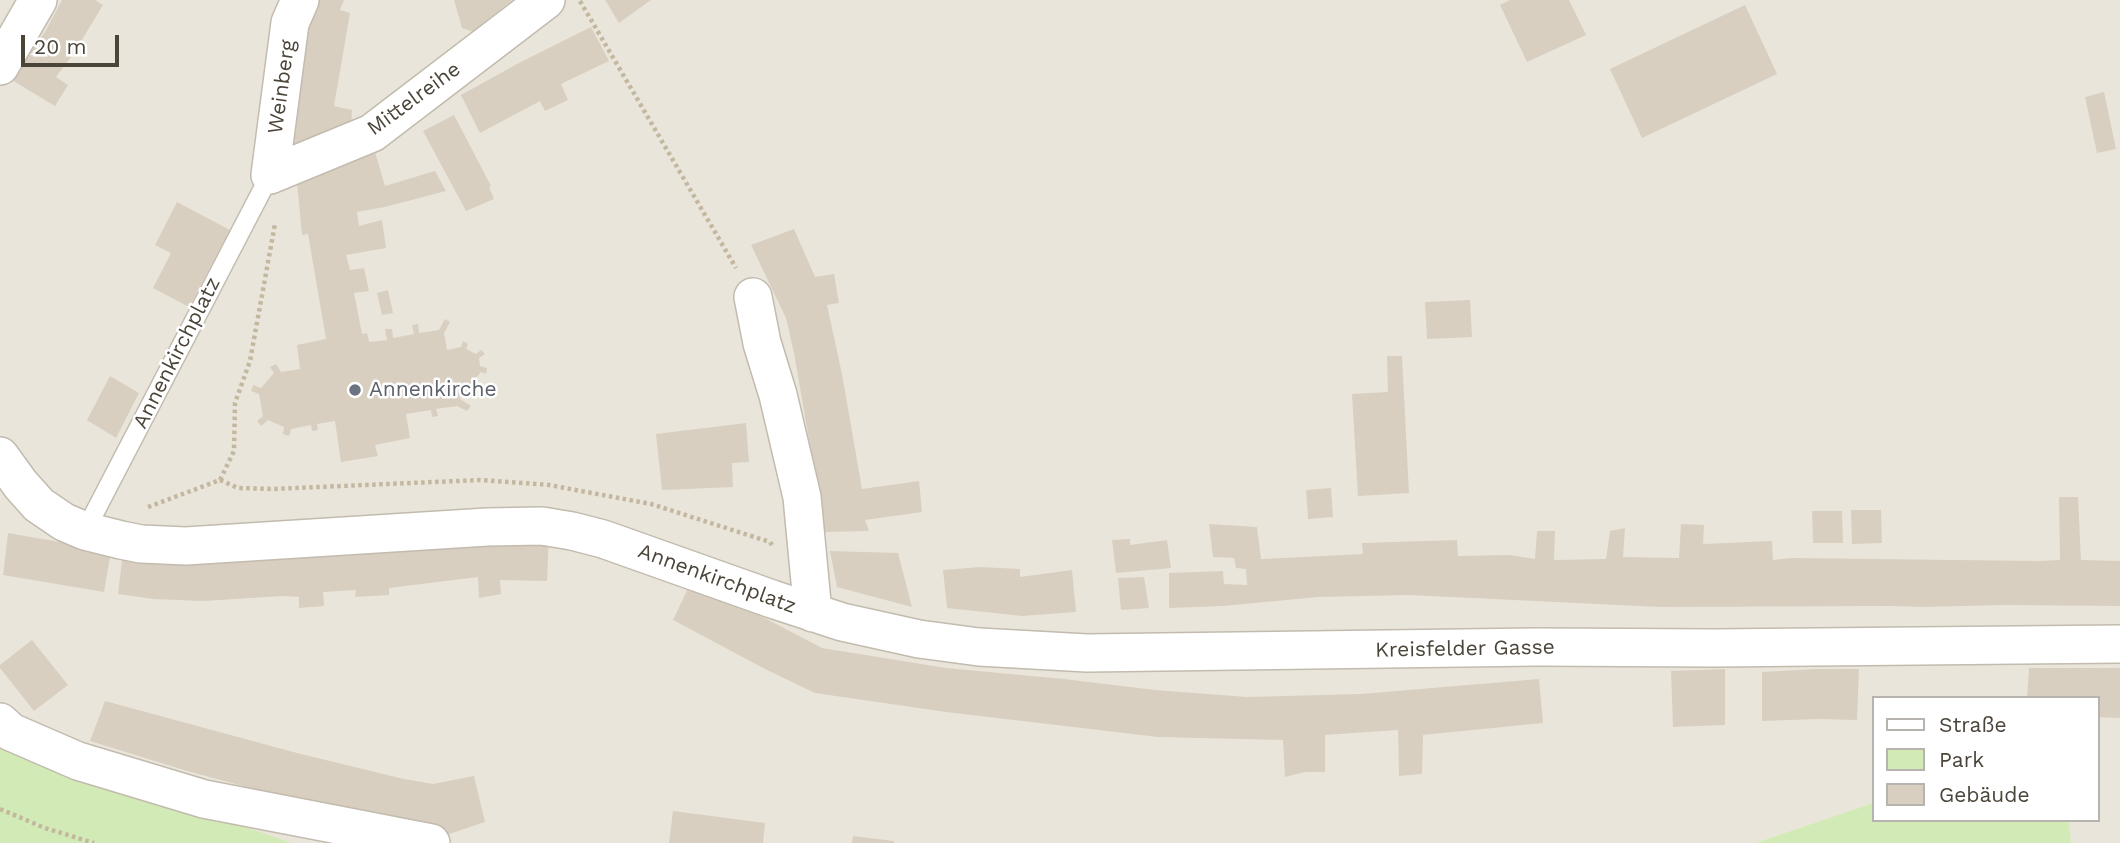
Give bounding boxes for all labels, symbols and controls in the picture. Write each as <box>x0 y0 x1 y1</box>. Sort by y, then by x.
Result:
scale bar <box>24 21 122 65</box>
text: 20 m <box>34 34 86 59</box>
street label: Weinberg <box>263 38 301 136</box>
street label: Mittelreihe <box>362 57 466 141</box>
street label: Annenkirchplatz <box>128 273 226 433</box>
place label: Annenkirche <box>369 377 497 403</box>
marker: Annenkirche <box>347 382 363 398</box>
street label: Annenkirchplatz <box>634 539 800 619</box>
street label: Kreisfelder Gasse <box>1375 635 1555 663</box>
legend <box>1871 696 2099 822</box>
text: Straße <box>1939 712 2007 737</box>
text: Park <box>1939 747 1984 772</box>
text: Gebäude <box>1939 782 2030 807</box>

